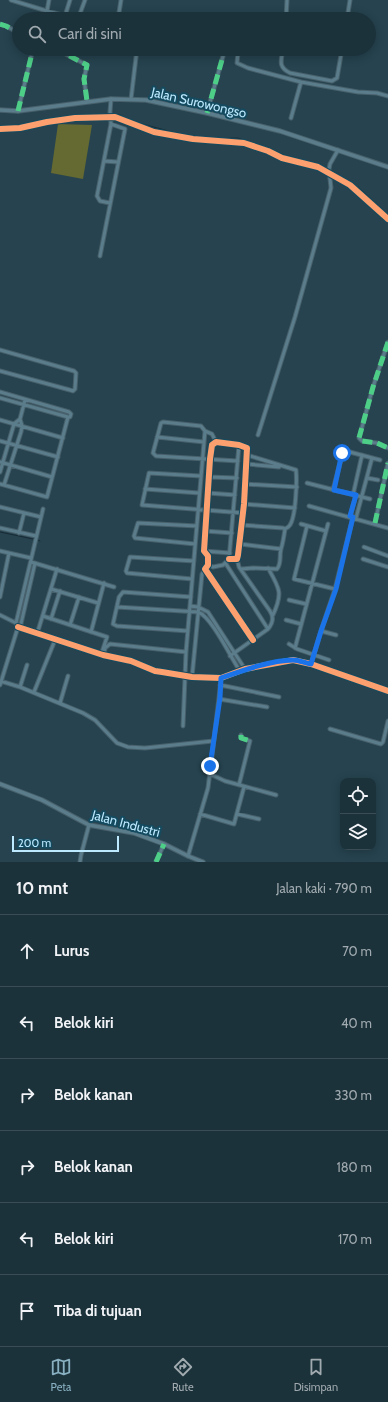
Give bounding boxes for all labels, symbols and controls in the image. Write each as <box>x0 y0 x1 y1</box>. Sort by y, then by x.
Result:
search box <box>12 12 376 56</box>
icon: search <box>26 23 48 45</box>
text: Cari di sini <box>58 25 122 43</box>
street label: Jalan Surowongso <box>149 83 248 121</box>
route start <box>333 444 351 462</box>
route end <box>201 757 219 775</box>
map controls <box>340 778 376 850</box>
button: locate <box>340 778 376 814</box>
street label: Jalan Industri <box>89 806 162 840</box>
button: layers <box>340 814 376 850</box>
scale bar <box>12 834 119 853</box>
text: 200 m <box>18 836 51 850</box>
text: 10 mnt <box>16 878 68 898</box>
text: Jalan kaki · 790 m <box>276 880 372 896</box>
icon: ahead <box>16 940 38 962</box>
text: Lurus <box>54 942 89 960</box>
text: 70 m <box>342 943 372 959</box>
icon: left <box>16 1012 38 1034</box>
text: Belok kiri <box>54 1014 114 1032</box>
text: 40 m <box>341 1015 372 1031</box>
icon: right <box>16 1084 38 1106</box>
text: Belok kanan <box>54 1086 133 1104</box>
text: 330 m <box>335 1087 372 1103</box>
icon: right <box>16 1156 38 1178</box>
text: Belok kanan <box>54 1158 133 1176</box>
text: 180 m <box>336 1159 372 1175</box>
icon: left <box>16 1228 38 1250</box>
text: Belok kiri <box>54 1230 114 1248</box>
text: 170 m <box>338 1231 372 1247</box>
icon: arrive <box>16 1300 38 1322</box>
text: Tiba di tujuan <box>54 1302 142 1320</box>
tab: Peta <box>50 1356 72 1394</box>
tab: Rute <box>172 1356 194 1394</box>
tab: Disimpan <box>294 1356 338 1394</box>

